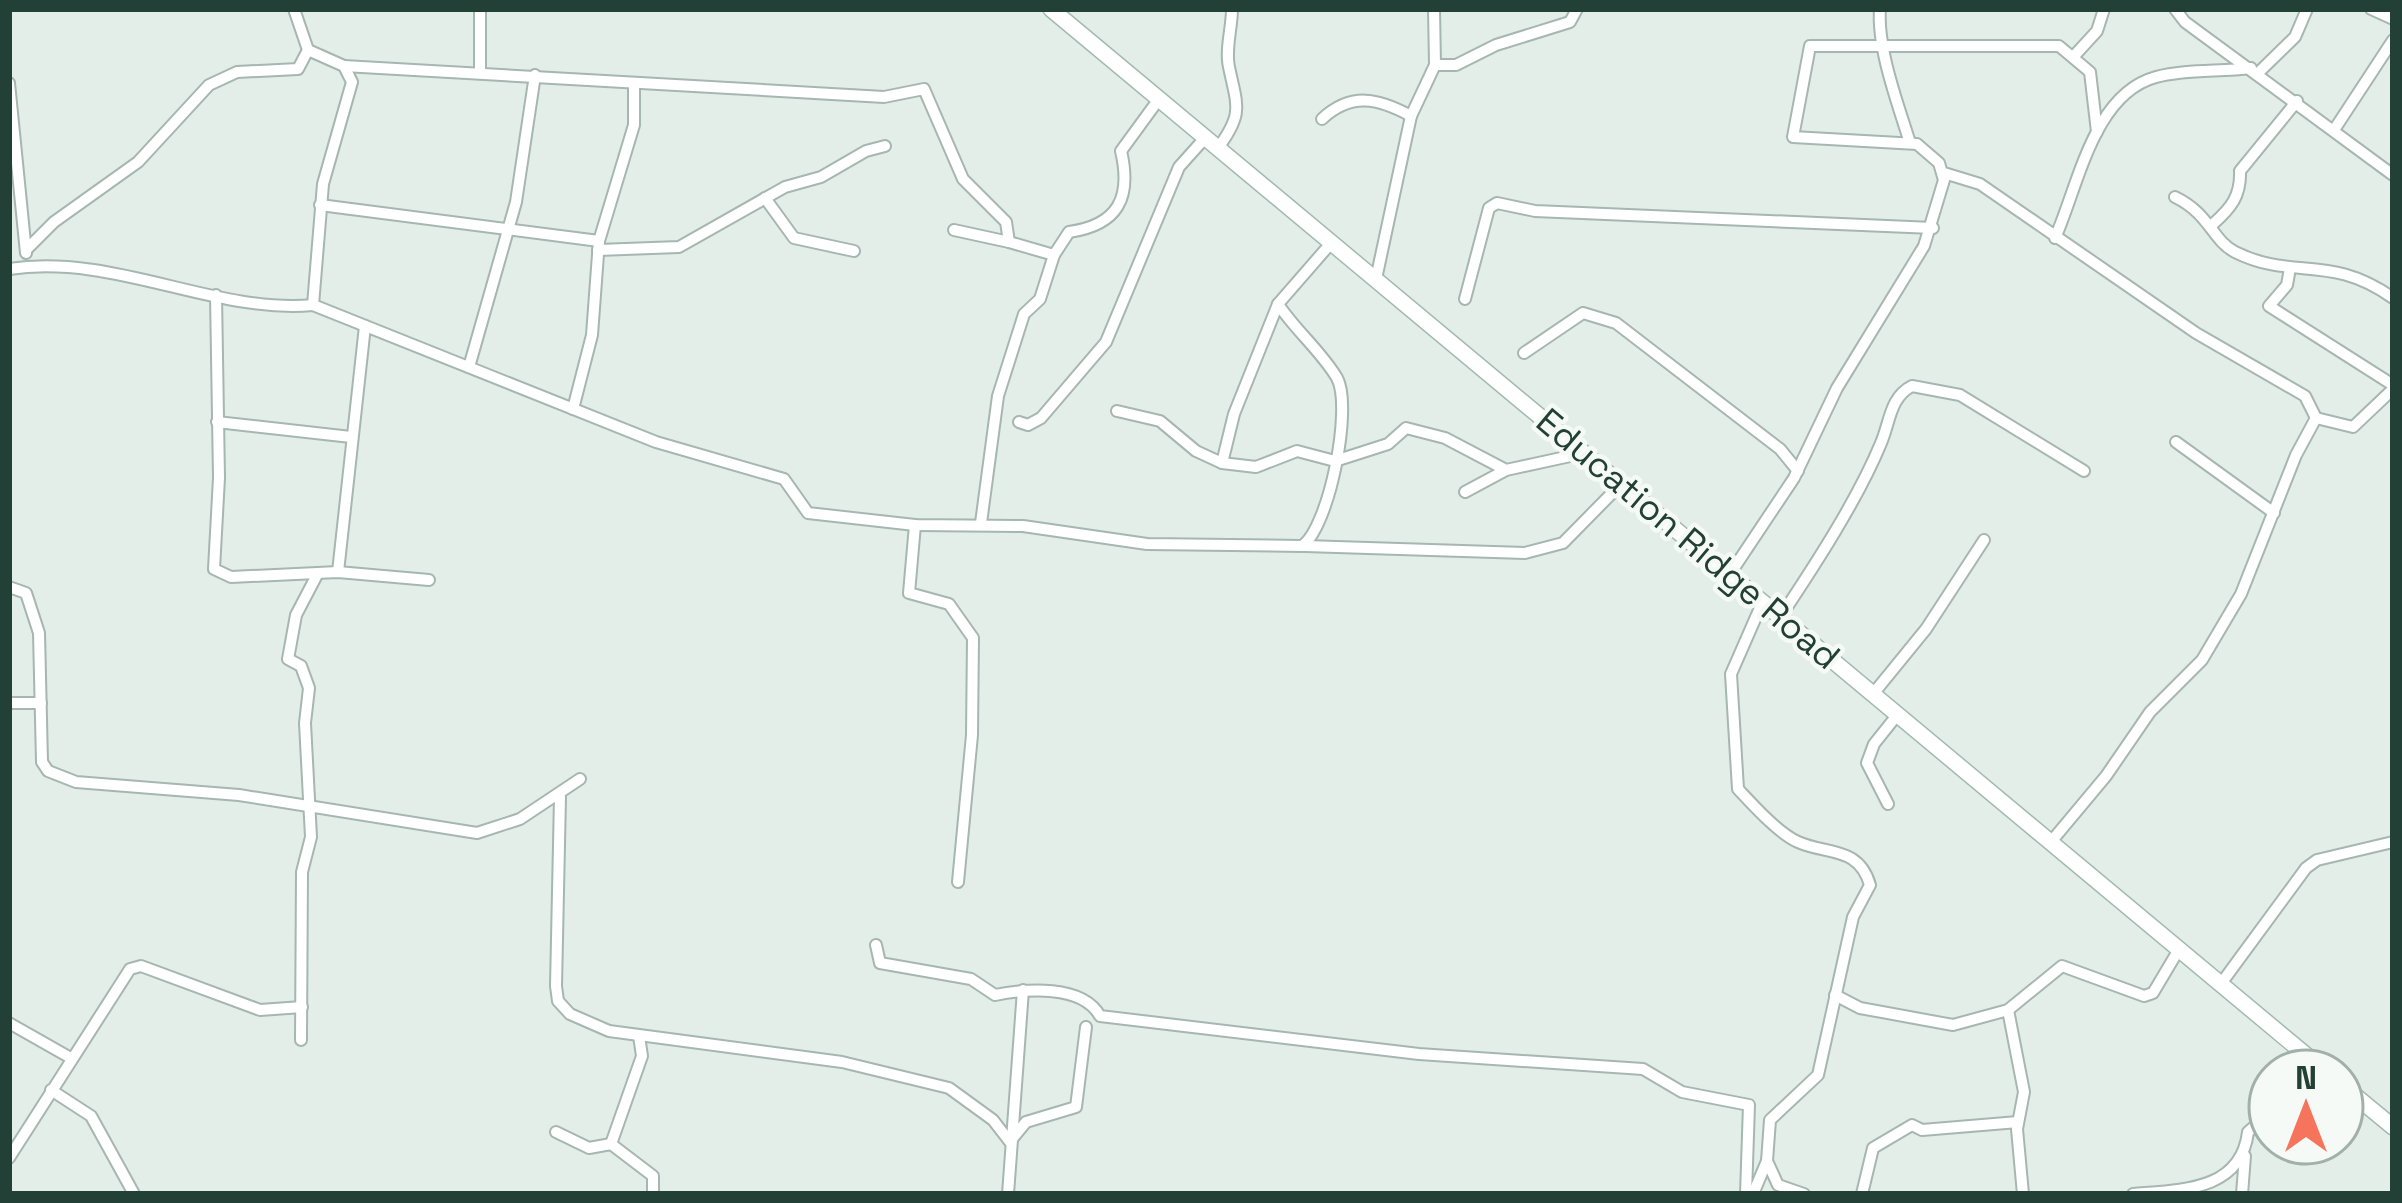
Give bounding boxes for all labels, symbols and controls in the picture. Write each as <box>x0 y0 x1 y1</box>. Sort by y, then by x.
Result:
street label: Education Ridge Road <box>1527 399 1849 679</box>
north arrow <box>2246 1047 2366 1167</box>
text: N <box>2295 1057 2317 1099</box>

